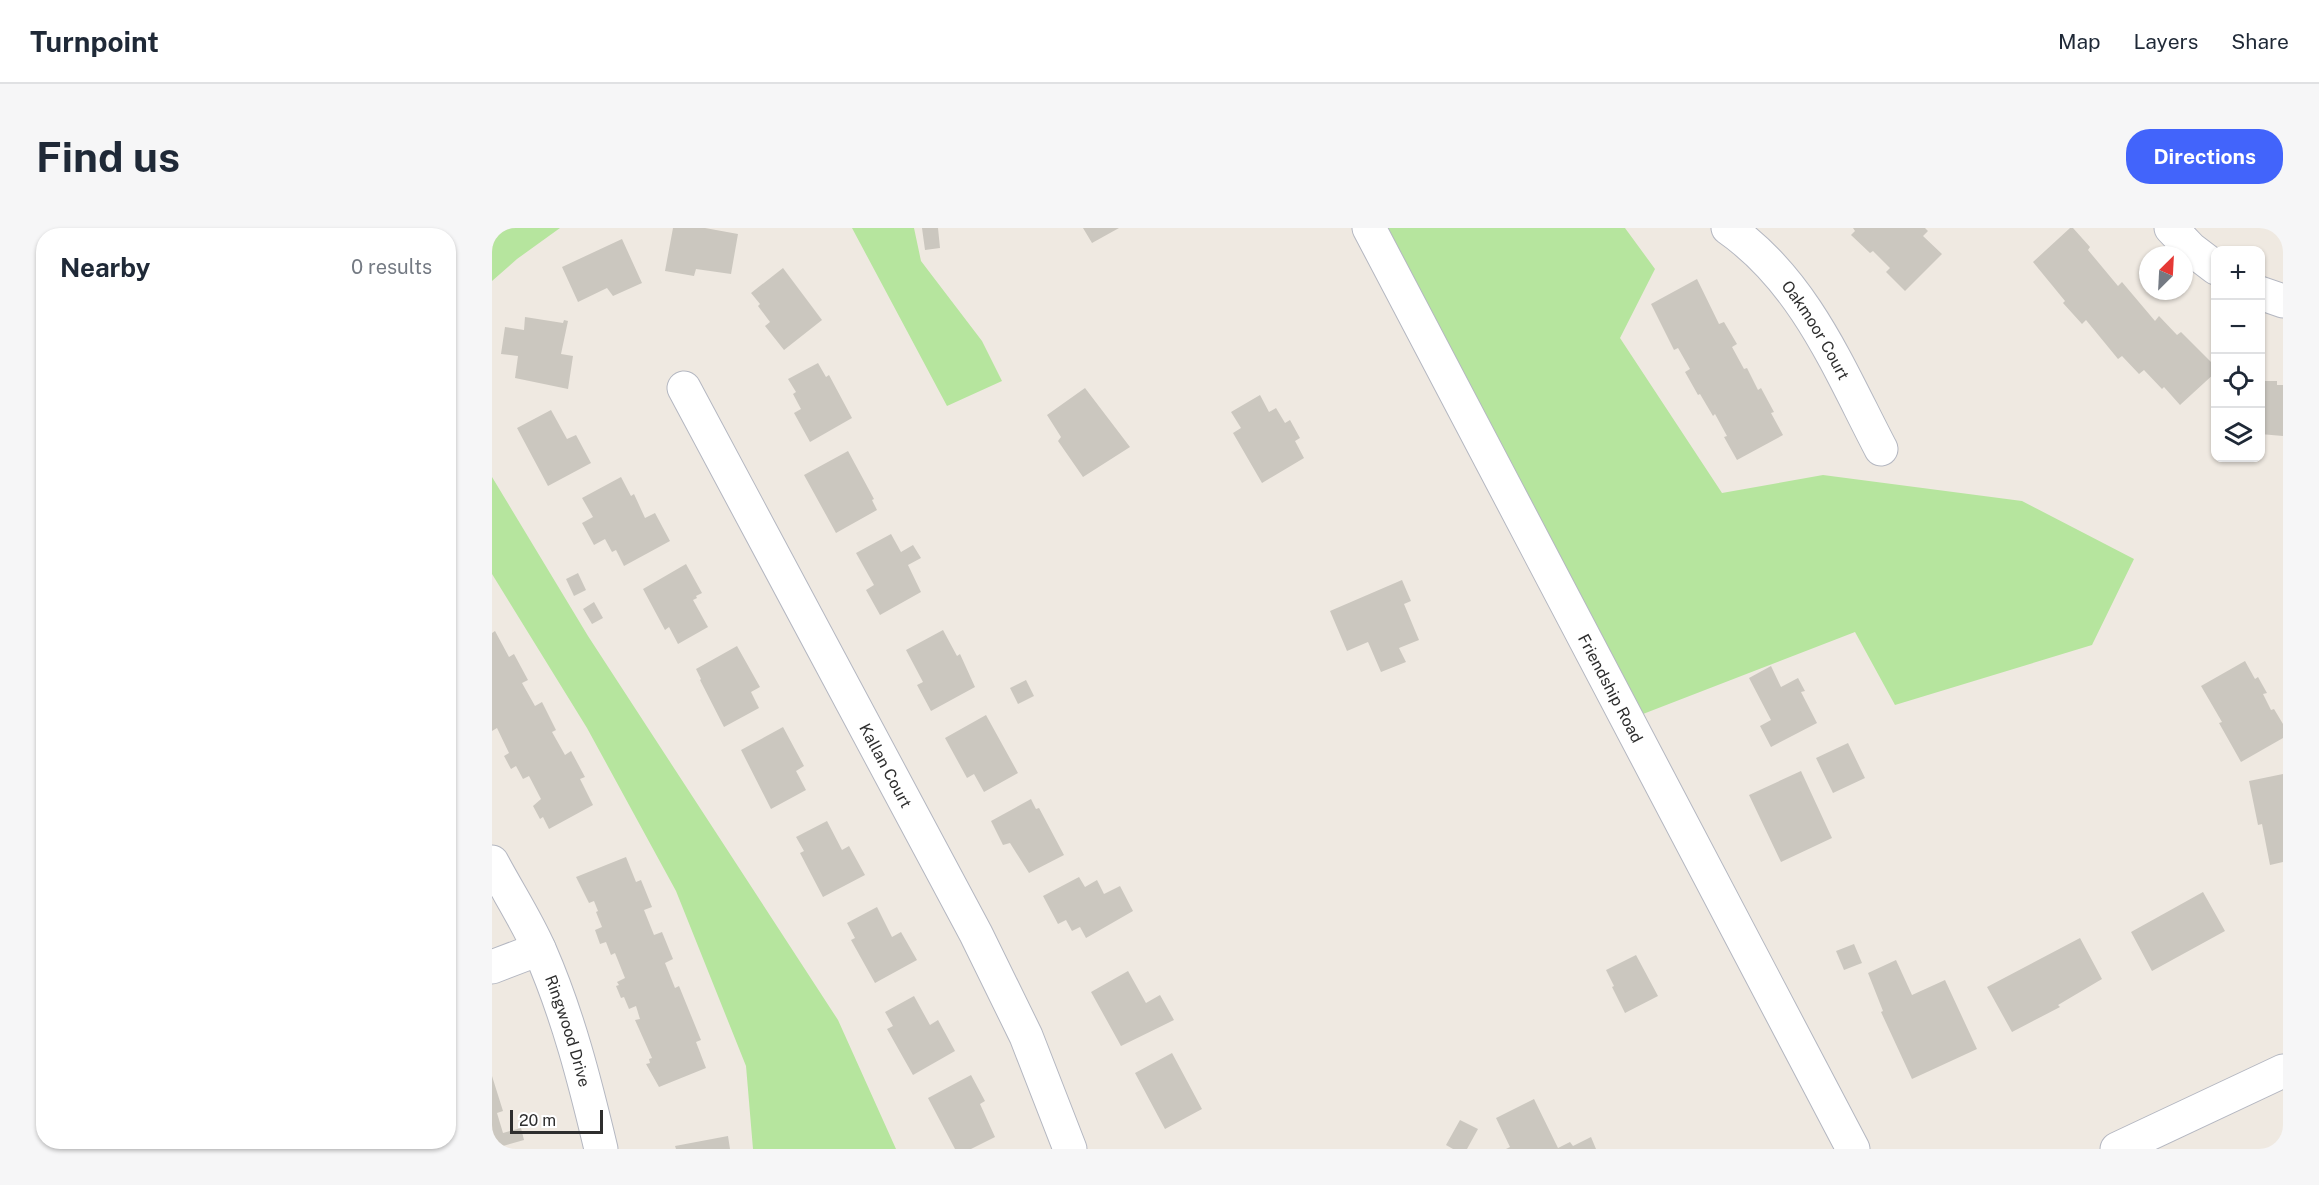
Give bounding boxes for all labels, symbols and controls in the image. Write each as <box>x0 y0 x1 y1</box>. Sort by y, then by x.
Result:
text: Turnpoint <box>30 25 159 58</box>
text: Map <box>2058 29 2101 54</box>
text: Layers <box>2134 29 2198 54</box>
text: Share <box>2231 29 2289 54</box>
button: Directions <box>2126 129 2283 184</box>
text: Find us <box>36 132 180 181</box>
north arrow <box>2139 246 2193 300</box>
map controls <box>2211 246 2265 462</box>
button: + <box>2211 246 2265 300</box>
text: Nearby <box>60 252 150 283</box>
text: 0 results <box>351 255 432 279</box>
street label: Oakmoor Court <box>1778 277 1854 383</box>
button: − <box>2211 300 2265 354</box>
button: locate <box>2211 354 2265 408</box>
button: layers <box>2211 408 2265 462</box>
street label: Friendship Road <box>1575 631 1647 746</box>
street label: Kallan Court <box>856 720 916 811</box>
street label: Ringwood Drive <box>541 972 595 1089</box>
scale bar <box>510 1107 603 1134</box>
text: 20 m <box>519 1111 556 1130</box>

